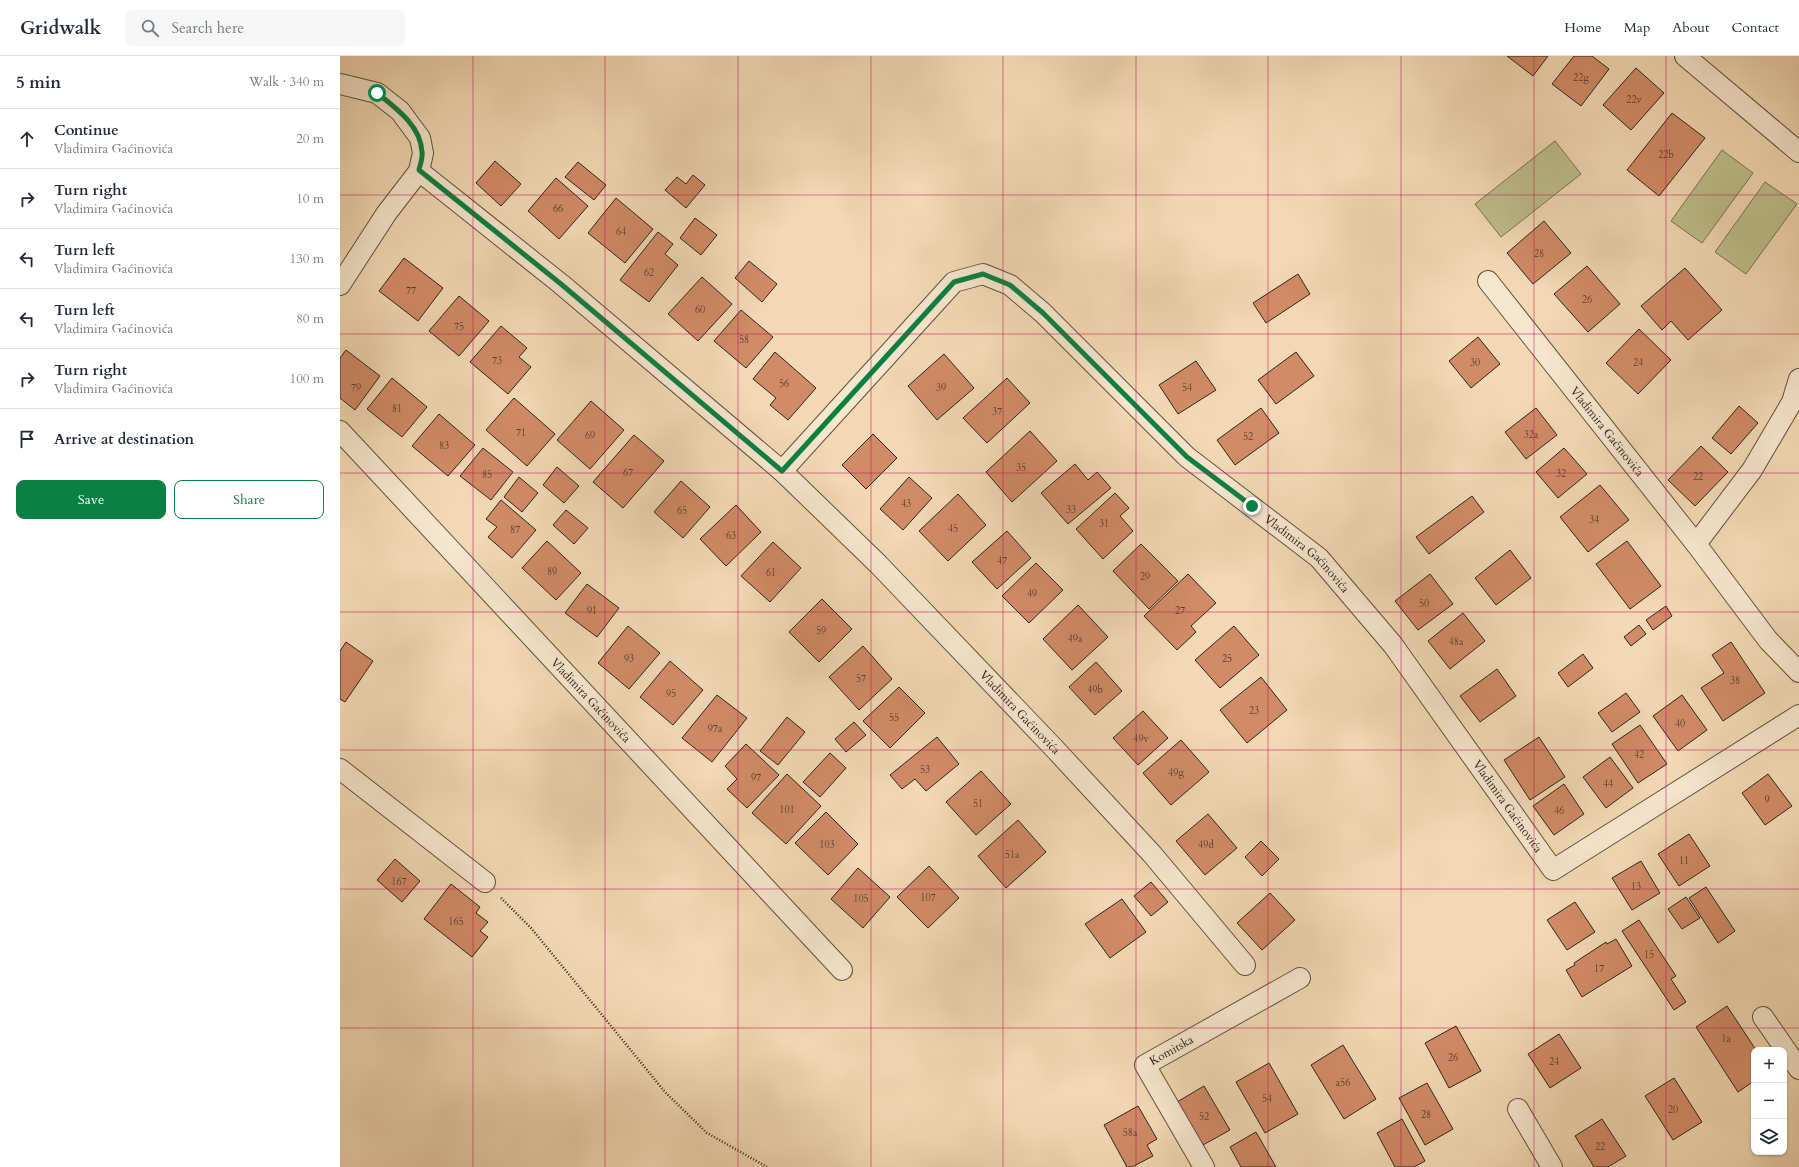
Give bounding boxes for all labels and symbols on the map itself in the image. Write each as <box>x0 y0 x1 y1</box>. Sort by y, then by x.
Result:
house number: 22g <box>1573 71 1589 85</box>
route start <box>368 84 386 102</box>
house number: 22v <box>1626 93 1643 107</box>
house number: 22b <box>1658 148 1674 162</box>
house number: 66 <box>553 202 563 216</box>
house number: 64 <box>616 225 626 239</box>
house number: 28 <box>1534 247 1544 261</box>
house number: 62 <box>644 266 654 280</box>
house number: 77 <box>406 284 416 298</box>
house number: 26 <box>1582 293 1592 307</box>
house number: 60 <box>695 303 705 317</box>
house number: 75 <box>454 320 464 334</box>
house number: 58 <box>739 333 749 347</box>
house number: 73 <box>492 354 502 368</box>
house number: 30 <box>1470 356 1480 370</box>
house number: 24 <box>1633 356 1643 370</box>
house number: 56 <box>779 377 789 391</box>
house number: 79 <box>351 381 361 395</box>
house number: 39 <box>936 381 946 395</box>
house number: 54 <box>1182 381 1192 395</box>
street label: Vladimira Gaćinovića <box>1567 383 1648 480</box>
house number: 81 <box>392 402 402 416</box>
house number: 37 <box>992 405 1002 419</box>
house number: 71 <box>516 426 526 440</box>
house number: 32a <box>1524 428 1539 442</box>
house number: 69 <box>585 429 595 443</box>
house number: 52 <box>1243 430 1253 444</box>
house number: 83 <box>439 439 449 453</box>
house number: 35 <box>1016 461 1026 475</box>
house number: 67 <box>623 466 633 480</box>
house number: 32 <box>1556 467 1566 481</box>
house number: 85 <box>482 468 492 482</box>
house number: 22 <box>1693 470 1703 484</box>
house number: 43 <box>901 497 911 511</box>
route end <box>1243 497 1261 515</box>
house number: 33 <box>1066 503 1076 517</box>
house number: 65 <box>677 504 687 518</box>
street label: Vladimira Gaćinovića <box>1261 511 1354 597</box>
house number: 34 <box>1589 513 1599 527</box>
house number: 31 <box>1099 517 1109 531</box>
house number: 45 <box>948 522 958 536</box>
house number: 87 <box>510 523 520 537</box>
house number: 63 <box>726 529 736 543</box>
house number: 47 <box>997 554 1007 568</box>
house number: 89 <box>547 565 557 579</box>
house number: 61 <box>766 566 776 580</box>
house number: 29 <box>1140 570 1150 584</box>
house number: 49 <box>1027 587 1037 601</box>
house number: 50 <box>1419 597 1429 611</box>
house number: 91 <box>587 604 597 618</box>
house number: 27 <box>1175 604 1185 618</box>
house number: 59 <box>816 624 826 638</box>
house number: 49a <box>1068 632 1083 646</box>
house number: 48a <box>1449 635 1464 649</box>
house number: 93 <box>624 652 634 666</box>
house number: 25 <box>1222 652 1232 666</box>
street label: Vladimira Gaćinovića <box>547 655 635 747</box>
street label: Vladimira Gaćinovića <box>976 667 1064 758</box>
house number: 57 <box>856 672 866 686</box>
house number: 38 <box>1730 674 1740 688</box>
house number: 49b <box>1087 683 1103 697</box>
house number: 95 <box>666 687 676 701</box>
house number: 23 <box>1249 704 1259 718</box>
house number: 55 <box>889 711 899 725</box>
house number: 40 <box>1675 717 1685 731</box>
house number: 97a <box>708 722 723 736</box>
house number: 49v <box>1133 732 1150 746</box>
house number: 42 <box>1634 748 1644 762</box>
street label: Vladimira Gaćinovića <box>1469 757 1547 856</box>
house number: 53 <box>920 763 930 777</box>
house number: 49g <box>1168 766 1184 780</box>
house number: 97 <box>751 771 761 785</box>
house number: 44 <box>1603 777 1613 791</box>
house number: 9 <box>1764 793 1770 807</box>
house number: 51 <box>973 797 983 811</box>
house number: 101 <box>779 803 795 817</box>
house number: 46 <box>1554 804 1564 818</box>
house number: 103 <box>819 838 835 852</box>
house number: 49d <box>1198 838 1214 852</box>
house number: 51a <box>1005 848 1020 862</box>
house number: 11 <box>1679 854 1689 868</box>
house number: 167 <box>391 875 407 889</box>
house number: 13 <box>1631 880 1641 894</box>
house number: 107 <box>920 891 936 905</box>
house number: 105 <box>853 892 869 906</box>
house number: 165 <box>448 915 464 929</box>
house number: 15 <box>1644 948 1654 962</box>
house number: 17 <box>1594 962 1604 976</box>
street label: Komitska <box>1146 1031 1197 1069</box>
house number: 1a <box>1721 1032 1731 1046</box>
house number: 26 <box>1448 1051 1458 1065</box>
house number: 24 <box>1549 1055 1559 1069</box>
house number: a56 <box>1336 1076 1350 1090</box>
house number: 54 <box>1262 1092 1272 1106</box>
house number: 20 <box>1668 1103 1678 1117</box>
house number: 28 <box>1421 1108 1431 1122</box>
house number: 52 <box>1199 1110 1209 1124</box>
house number: 58a <box>1123 1126 1138 1140</box>
house number: 22 <box>1595 1140 1605 1154</box>

